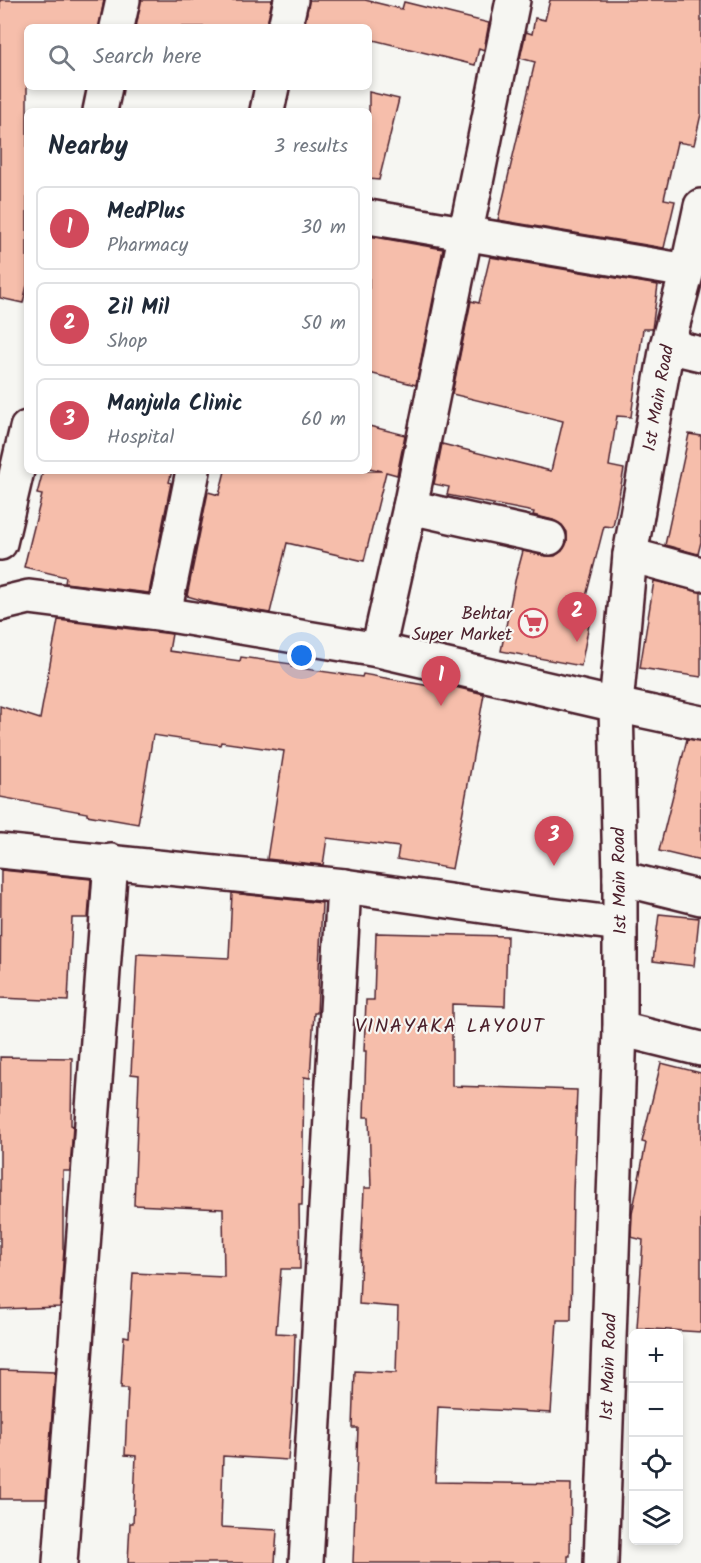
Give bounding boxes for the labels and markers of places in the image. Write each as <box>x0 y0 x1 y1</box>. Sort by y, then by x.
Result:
pin: 2 <box>558 592 596 642</box>
place label: Behtar Super Market <box>412 600 513 650</box>
supermarket icon: Behtar Super Market <box>517 607 549 639</box>
pin: 1 <box>422 656 460 706</box>
pin: 3 <box>534 816 574 866</box>

